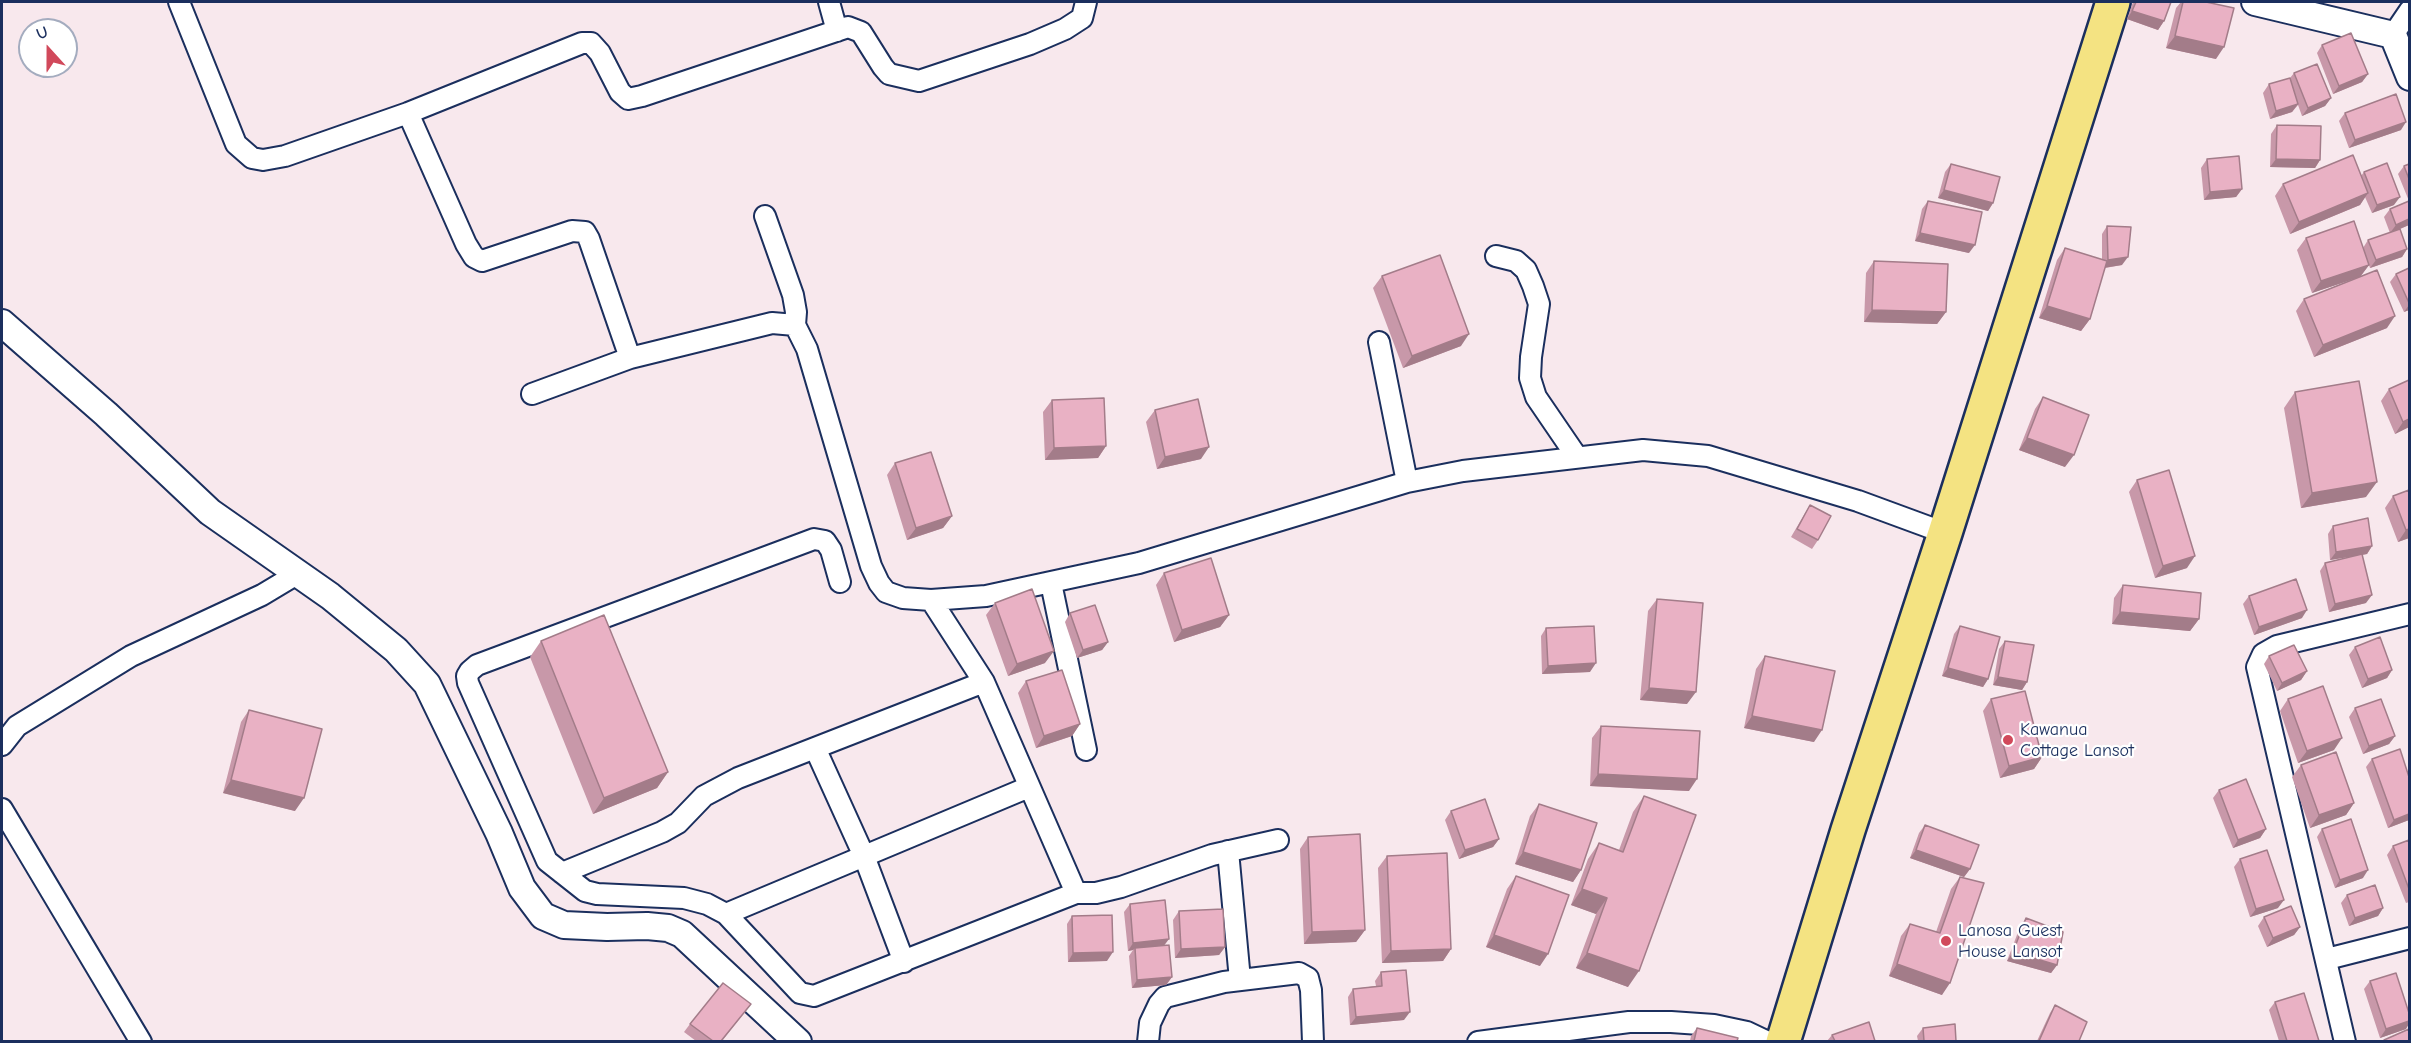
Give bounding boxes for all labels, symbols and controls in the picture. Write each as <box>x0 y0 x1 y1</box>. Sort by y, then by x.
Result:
north arrow <box>18 18 78 78</box>
text: U <box>34 23 50 43</box>
place label: Kawanua Cottage Lansot <box>2020 719 2134 762</box>
marker: Kawanua Cottage Lansot <box>2001 733 2015 747</box>
place label: Lanosa Guest House Lansot <box>1958 920 2062 962</box>
marker: Lanosa Guest House Lansot <box>1939 934 1953 948</box>

